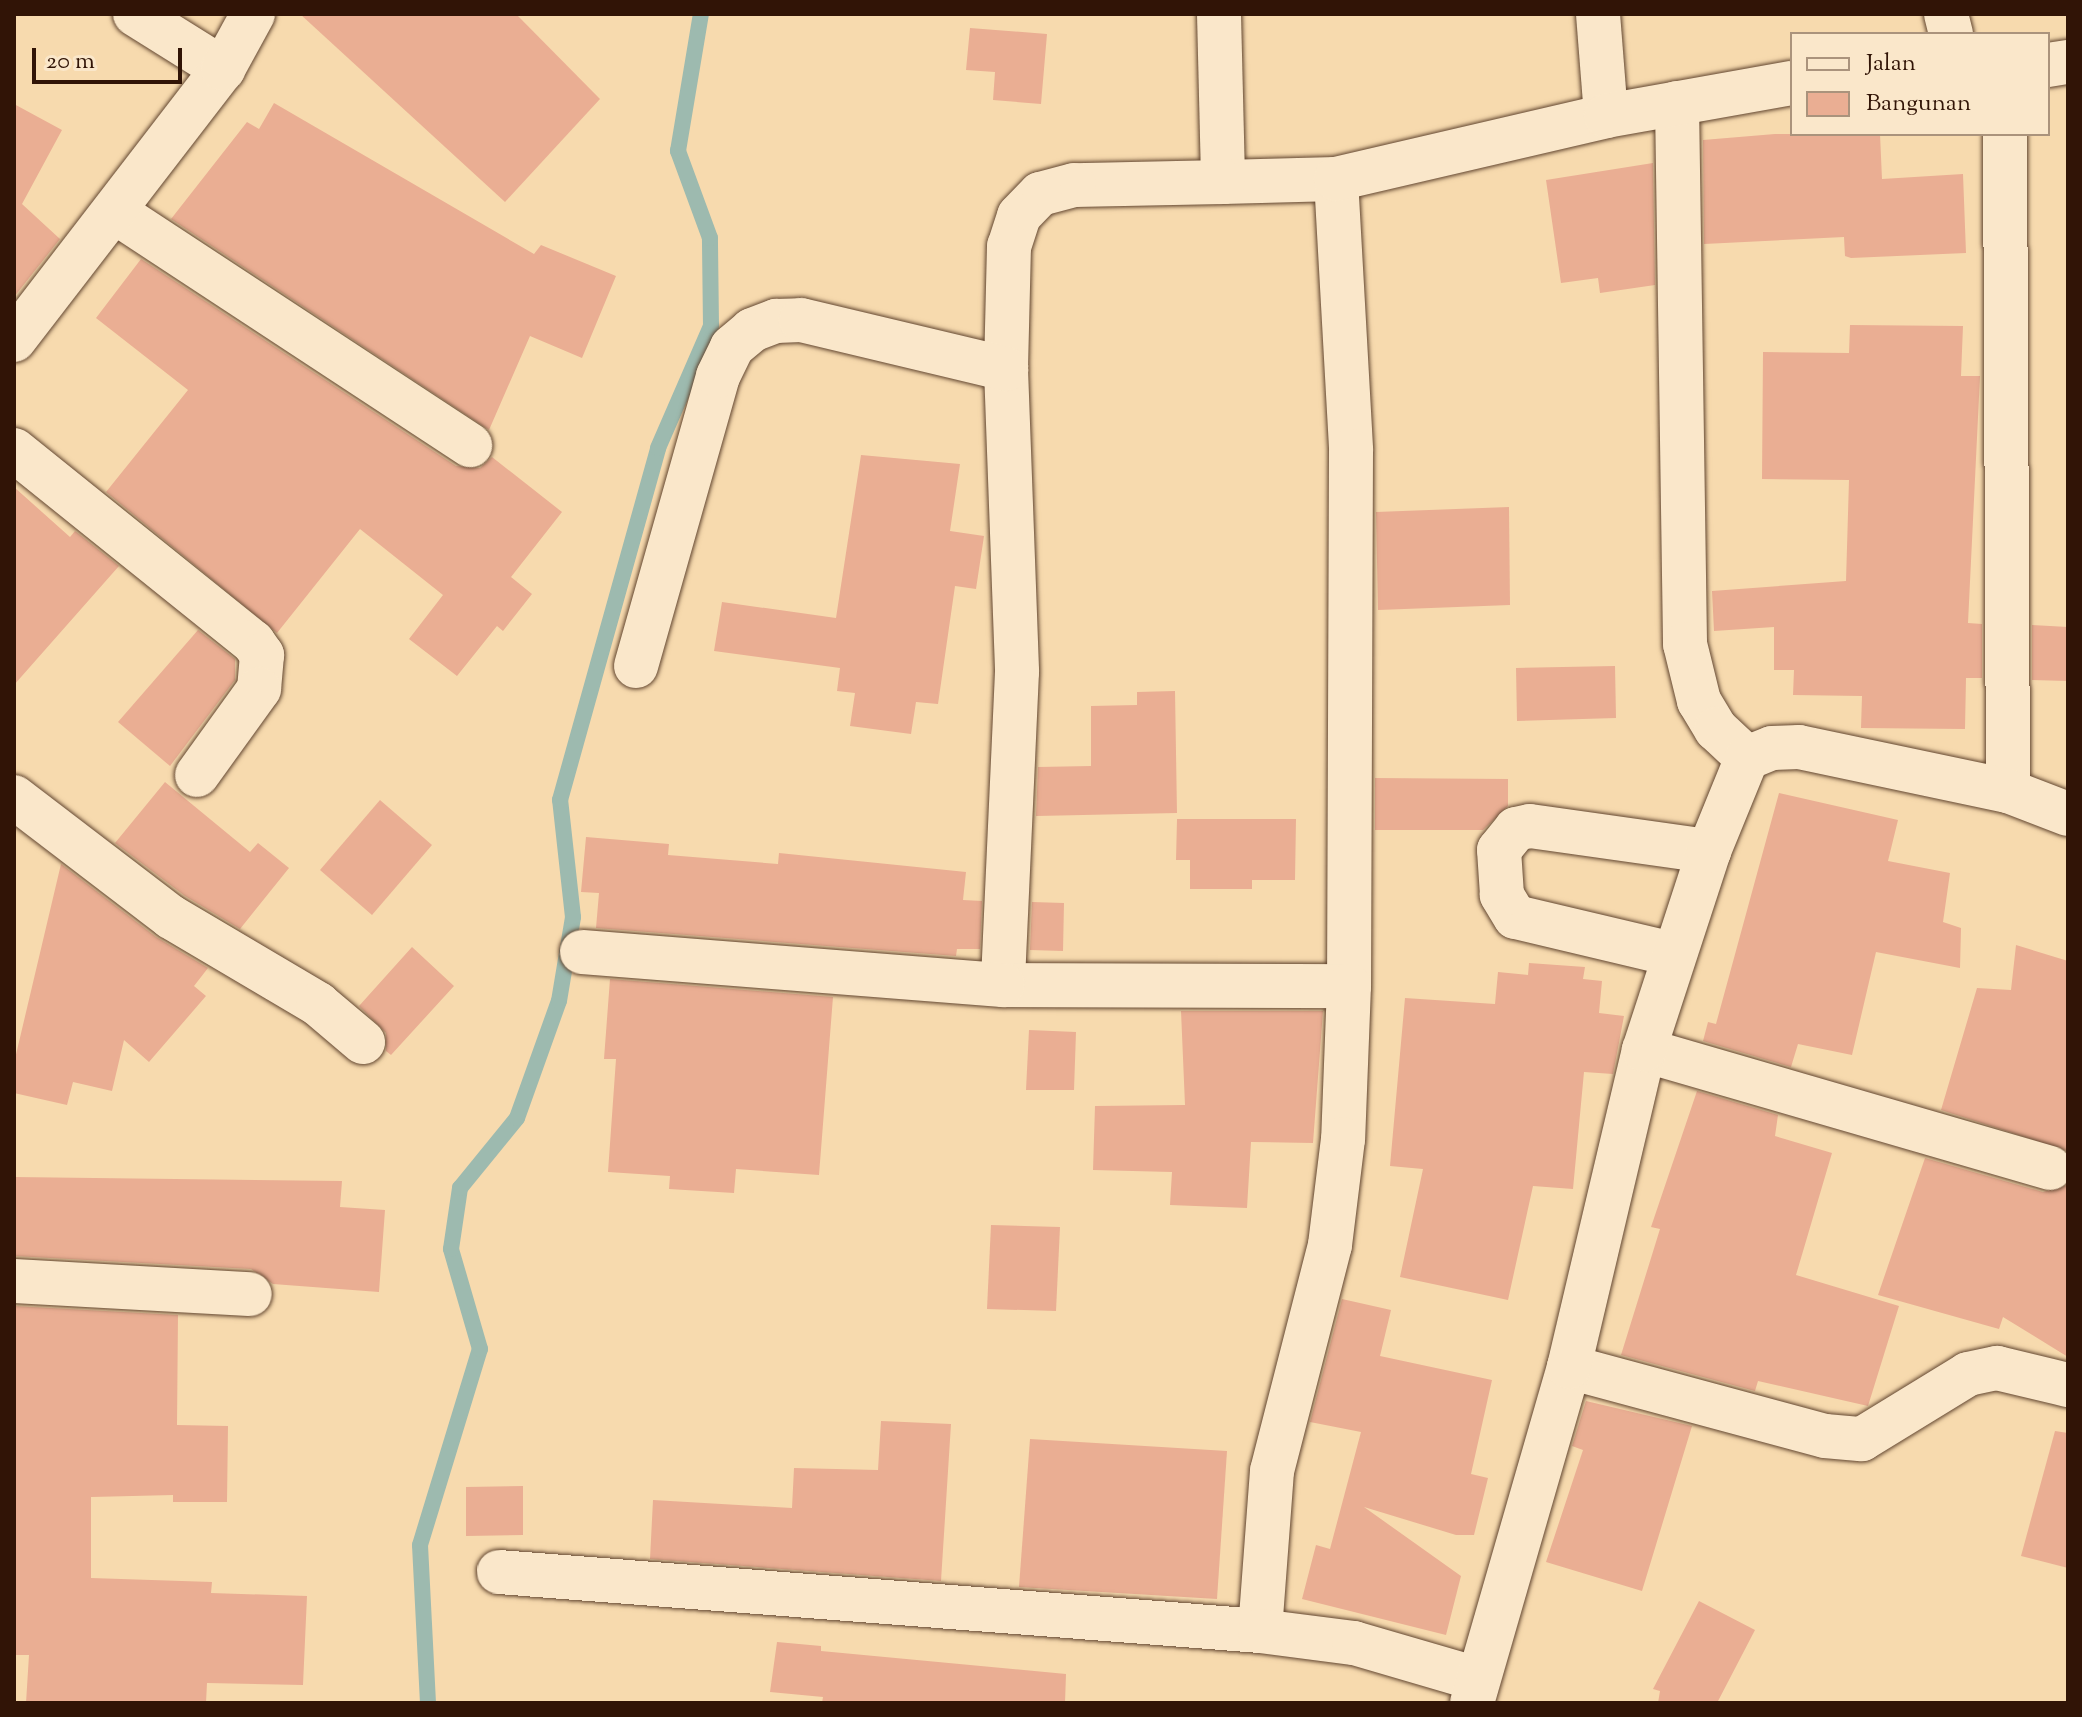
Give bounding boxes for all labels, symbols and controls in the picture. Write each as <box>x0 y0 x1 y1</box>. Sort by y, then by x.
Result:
scale bar <box>36 32 186 82</box>
legend <box>1790 32 2050 136</box>
text: 20 m <box>46 45 95 79</box>
text: Jalan <box>1866 47 1916 81</box>
text: Bangunan <box>1866 87 1971 121</box>

